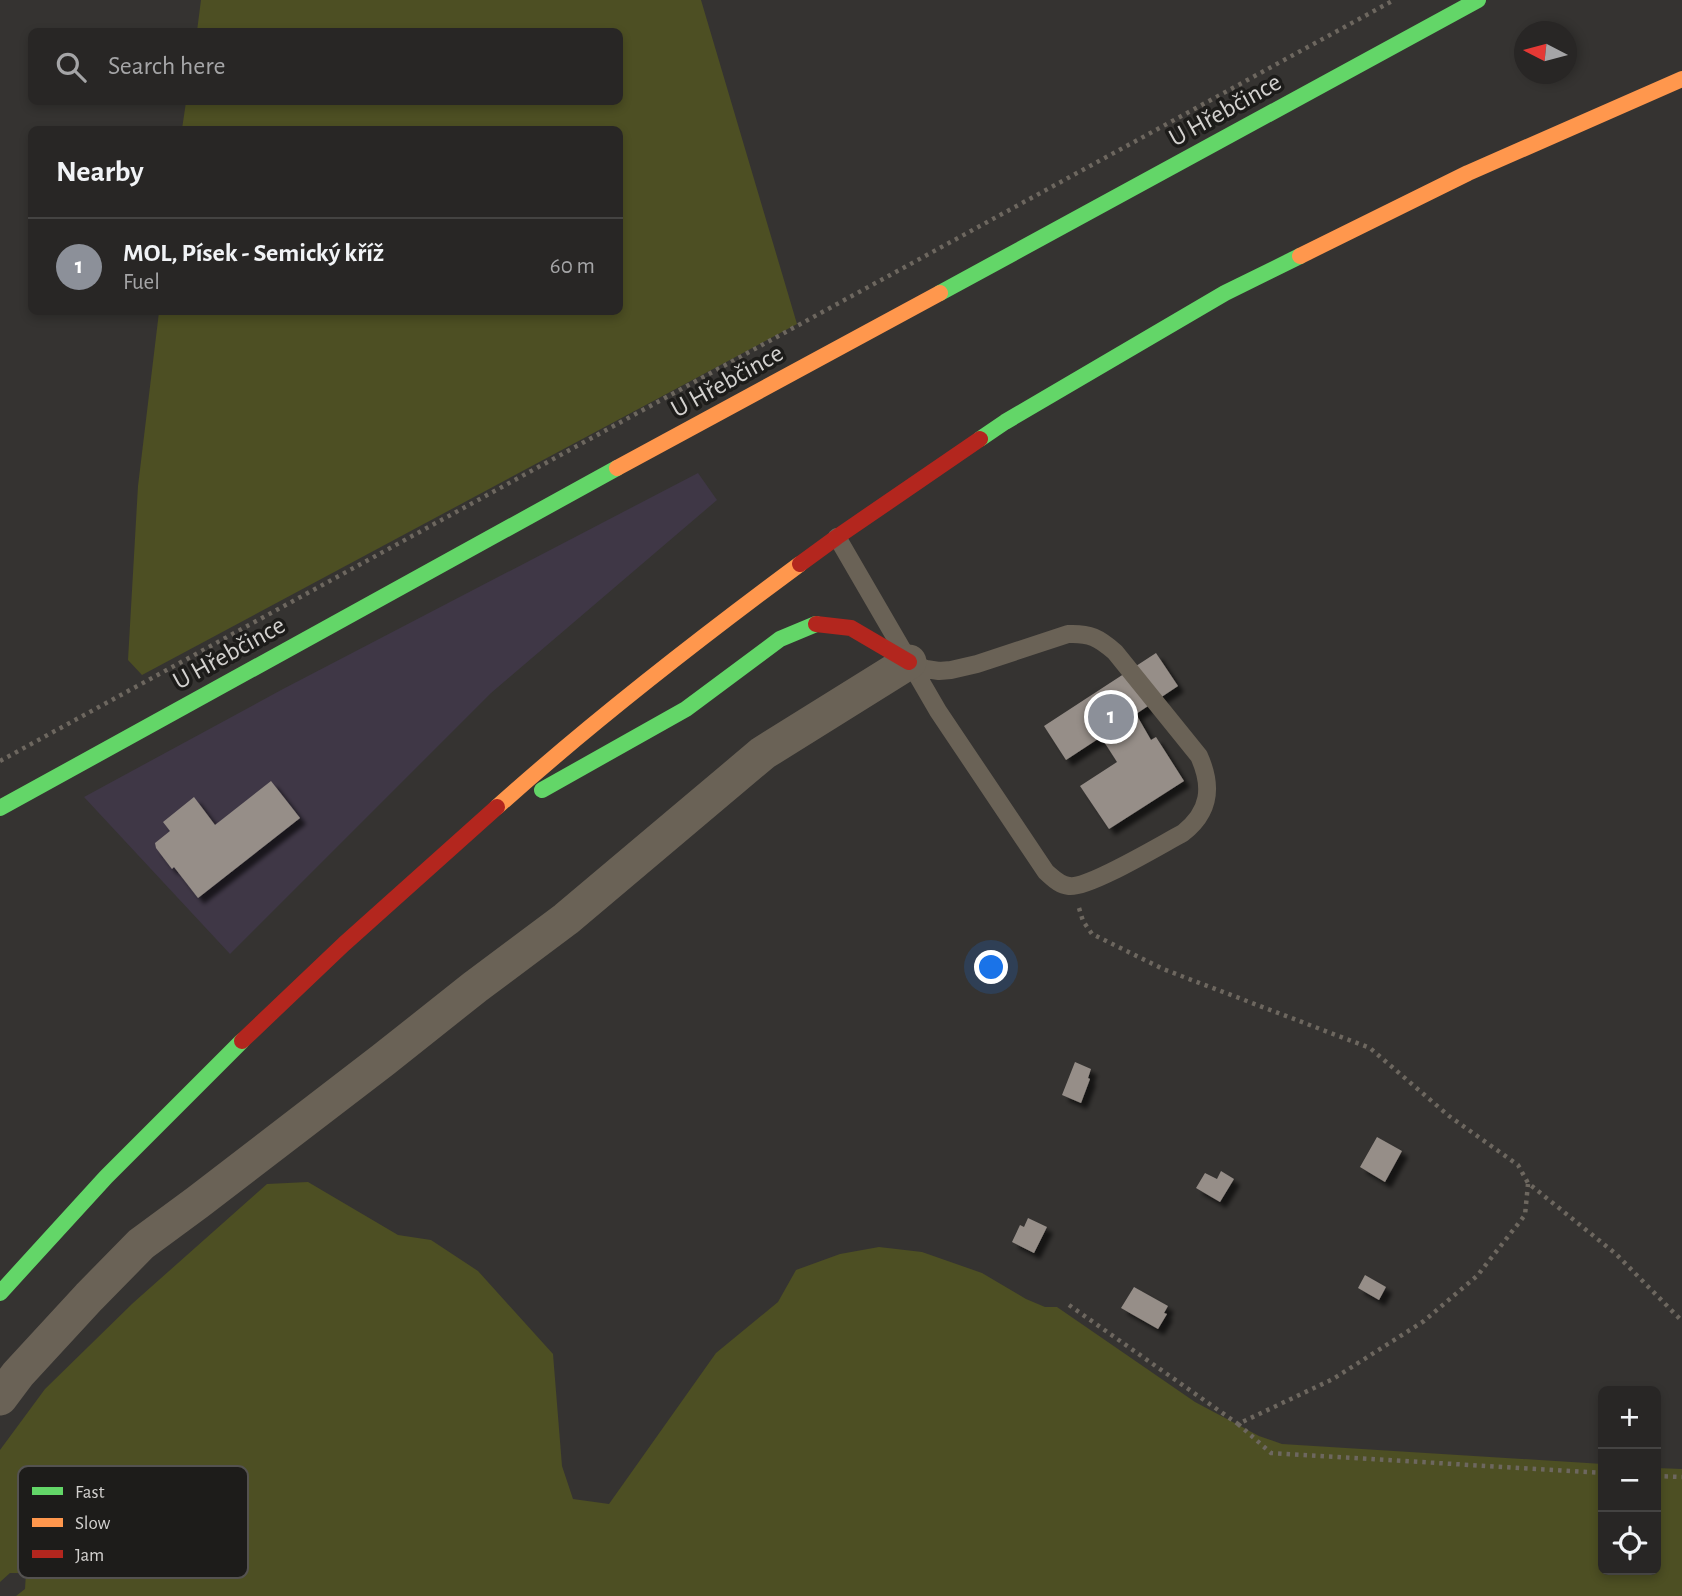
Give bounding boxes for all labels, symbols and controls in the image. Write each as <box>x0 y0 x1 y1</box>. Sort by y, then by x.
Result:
north arrow <box>1514 21 1577 84</box>
search box <box>28 28 623 105</box>
icon: search <box>52 48 90 86</box>
text: Search here <box>108 53 226 79</box>
street label: U Hřebčince <box>1165 69 1285 151</box>
text: Nearby <box>56 157 144 187</box>
text: MOL, Písek - Semický kříž <box>123 240 384 266</box>
text: 1 <box>75 255 83 278</box>
text: 60 m <box>550 255 595 278</box>
text: Fuel <box>123 271 160 294</box>
street label: U Hřebčince <box>667 340 787 422</box>
street label: U Hřebčince <box>169 612 289 694</box>
pin: 1 <box>1088 691 1134 743</box>
your location <box>974 950 1008 984</box>
map controls <box>1598 1386 1661 1575</box>
button: + <box>1598 1386 1661 1449</box>
button: − <box>1598 1449 1661 1512</box>
legend <box>18 1466 248 1578</box>
text: Fast <box>75 1483 105 1502</box>
button: locate <box>1598 1512 1661 1575</box>
text: Slow <box>75 1514 111 1533</box>
text: Jam <box>75 1546 104 1565</box>

